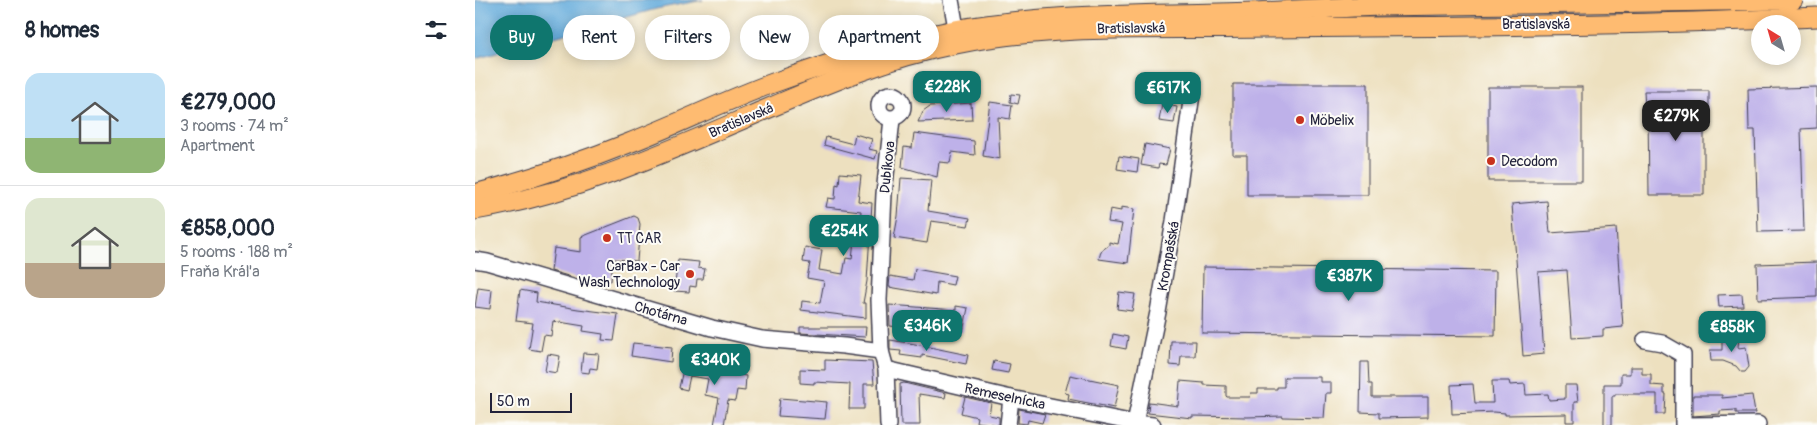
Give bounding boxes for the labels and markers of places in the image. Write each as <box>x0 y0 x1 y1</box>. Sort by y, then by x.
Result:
pin: €228K <box>912 70 982 113</box>
pin: €617K <box>1133 72 1203 114</box>
pin: €279K <box>1641 100 1711 142</box>
place label: Möbelix <box>1310 112 1354 129</box>
marker: Möbelix <box>1294 114 1306 126</box>
place label: Decodom <box>1501 153 1557 170</box>
marker: Decodom <box>1485 155 1497 167</box>
pin: €254K <box>809 214 879 257</box>
place label: TT CAR <box>617 230 661 247</box>
marker: TT CAR <box>601 232 613 244</box>
place label: CarBax - Car Wash Technology <box>579 258 680 291</box>
pin: €387K <box>1314 260 1384 302</box>
marker: CarBax - Car Wash Technology <box>684 268 696 280</box>
pin: €346K <box>892 310 962 352</box>
pin: €858K <box>1697 310 1767 353</box>
pin: €340K <box>680 344 750 386</box>

